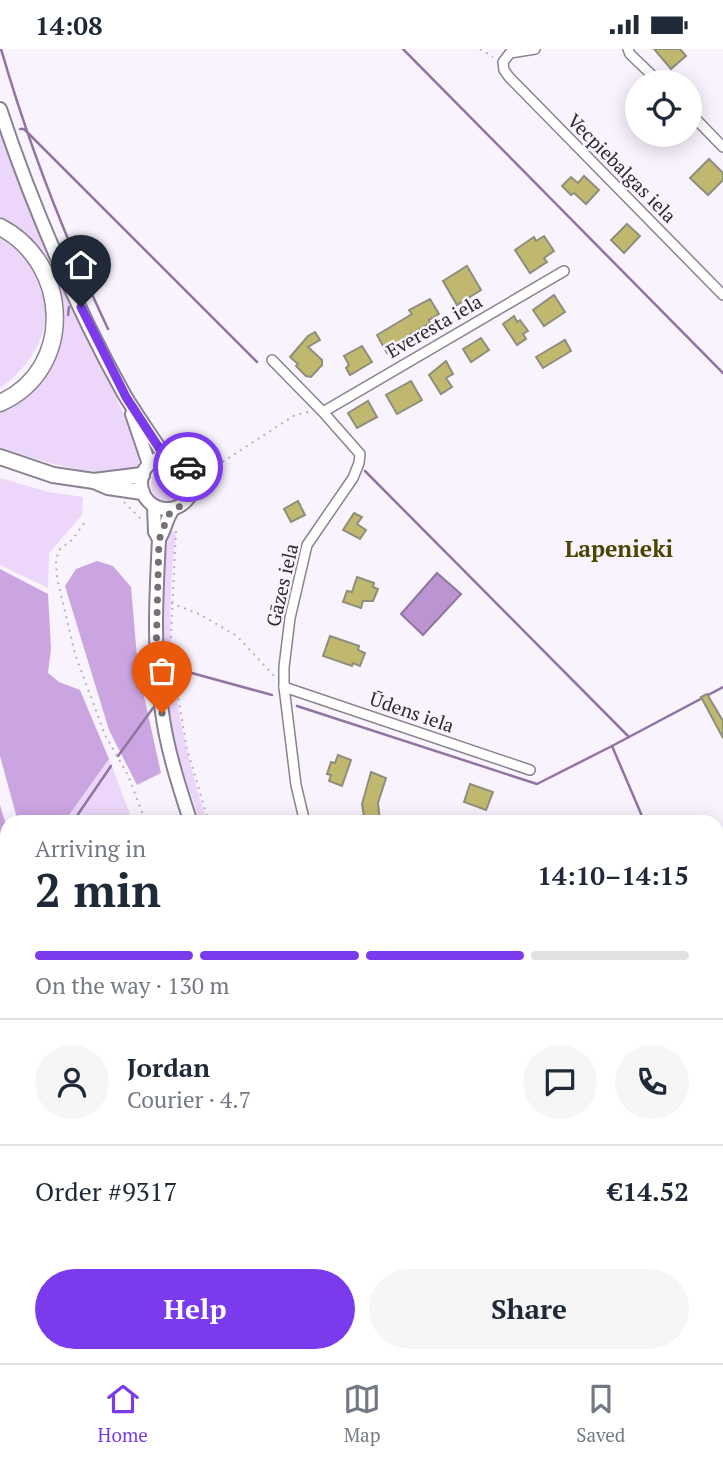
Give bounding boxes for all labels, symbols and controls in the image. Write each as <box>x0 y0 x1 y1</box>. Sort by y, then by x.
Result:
text: 14:08 <box>35 8 103 42</box>
map controls <box>625 70 702 147</box>
button: locate <box>625 70 702 147</box>
street label: Vecpiebalgas iela <box>562 108 683 228</box>
pin <box>51 235 111 307</box>
icon: home <box>62 246 100 284</box>
street label: Everesta iela <box>381 288 487 363</box>
courier <box>153 432 223 502</box>
icon: car <box>169 448 207 486</box>
district label: Lapenieki <box>565 533 674 564</box>
street label: Gāzes iela <box>260 540 303 629</box>
pin <box>132 641 192 713</box>
icon: bag <box>143 652 181 690</box>
street label: Ūdens iela <box>367 685 458 738</box>
text: Arriving in <box>35 833 146 864</box>
text: 14:10–14:15 <box>537 858 689 892</box>
text: 2 min <box>35 859 161 920</box>
text: On the way · 130 m <box>35 970 229 1001</box>
button: person <box>35 1045 109 1119</box>
button: chat <box>523 1045 597 1119</box>
button: phone <box>615 1045 689 1119</box>
text: Jordan <box>127 1050 210 1084</box>
text: Courier · 4.7 <box>127 1084 251 1115</box>
text: Order #9317 <box>35 1174 177 1208</box>
text: €14.52 <box>608 1174 689 1208</box>
button: Help <box>35 1269 355 1349</box>
button: Share <box>369 1269 689 1349</box>
tab: Home <box>98 1380 148 1447</box>
tab: Map <box>343 1380 381 1447</box>
tab: Saved <box>576 1380 625 1447</box>

